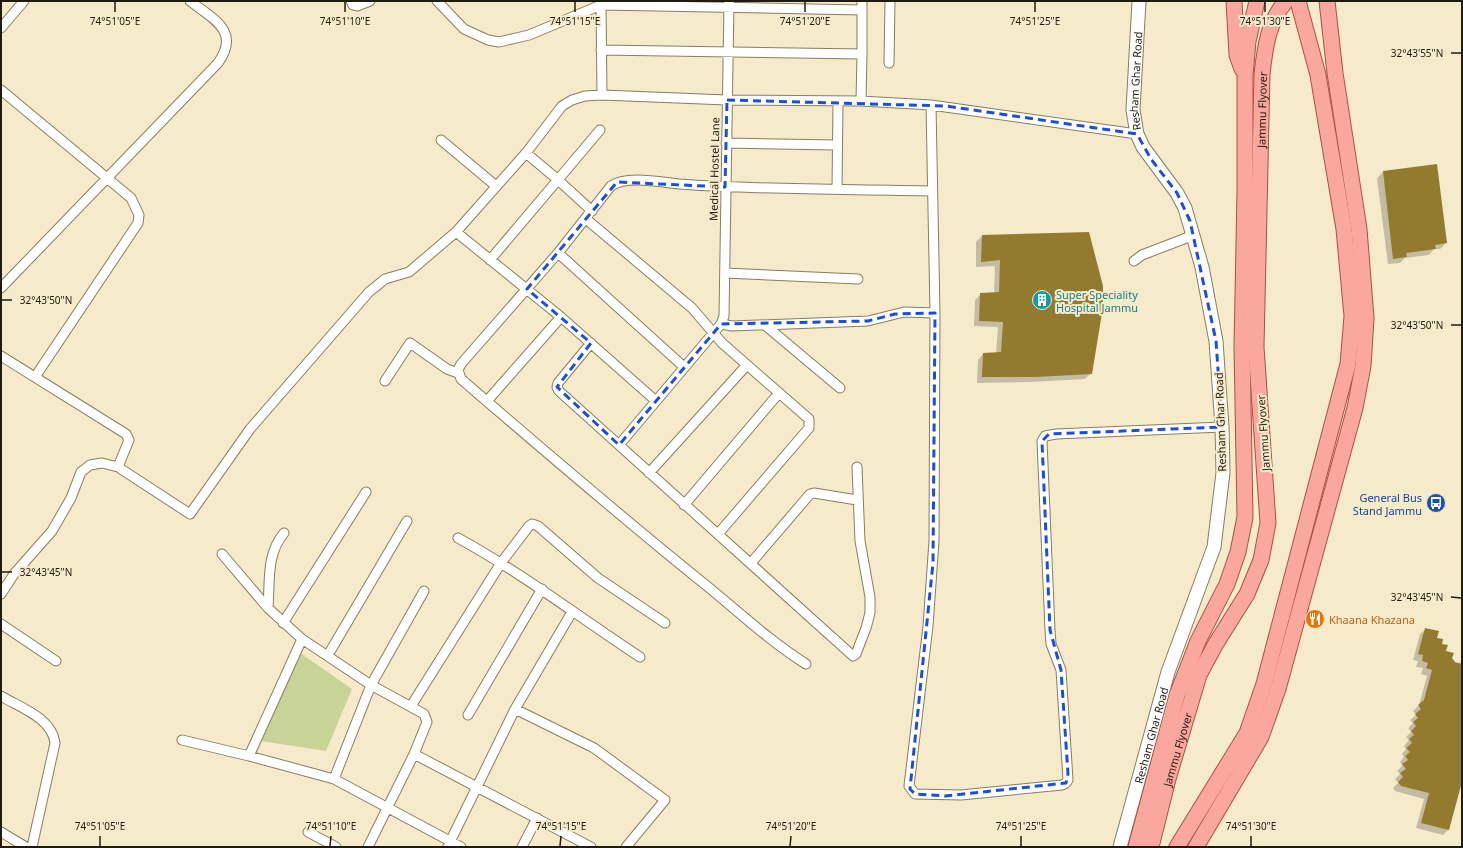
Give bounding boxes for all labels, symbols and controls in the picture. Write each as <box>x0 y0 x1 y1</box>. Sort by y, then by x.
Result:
text: 74°51'05"E <box>90 14 140 28</box>
text: 74°51'10"E <box>320 14 370 28</box>
text: 74°51'15"E <box>550 14 600 28</box>
text: 74°51'20"E <box>780 14 830 28</box>
text: 74°51'25"E <box>1010 14 1060 28</box>
text: 74°51'30"E <box>1240 14 1290 28</box>
street label: Resham Ghar Road <box>1125 31 1145 132</box>
text: 32°43'55"N <box>1391 46 1443 60</box>
street label: Jammu Flyover <box>1253 70 1270 149</box>
street label: Medical Hostel Lane <box>706 117 722 221</box>
place label: Super Speciality Hospital Jammu <box>1056 287 1138 315</box>
building icon: Super Speciality Hospital Jammu <box>1031 289 1053 311</box>
text: 32°43'50"N <box>20 293 72 307</box>
text: 32°43'50"N <box>1391 318 1443 332</box>
street label: Resham Ghar Road <box>1211 372 1229 472</box>
street label: Jammu Flyover <box>1253 394 1273 473</box>
place label: General Bus Stand Jammu <box>1353 490 1422 518</box>
bus stop icon: General Bus Stand Jammu <box>1425 492 1447 514</box>
text: 32°43'45"N <box>20 565 72 579</box>
text: 32°43'45"N <box>1391 590 1443 604</box>
restaurant icon: Khaana Khazana <box>1304 608 1326 630</box>
place label: Khaana Khazana <box>1329 612 1415 627</box>
street label: Resham Ghar Road <box>1130 685 1171 785</box>
street label: Jammu Flyover <box>1159 710 1195 789</box>
text: 74°51'05"E <box>75 819 125 833</box>
text: 74°51'10"E <box>306 819 356 833</box>
text: 74°51'15"E <box>536 819 586 833</box>
text: 74°51'20"E <box>766 819 816 833</box>
text: 74°51'25"E <box>996 819 1046 833</box>
text: 74°51'30"E <box>1226 819 1276 833</box>

